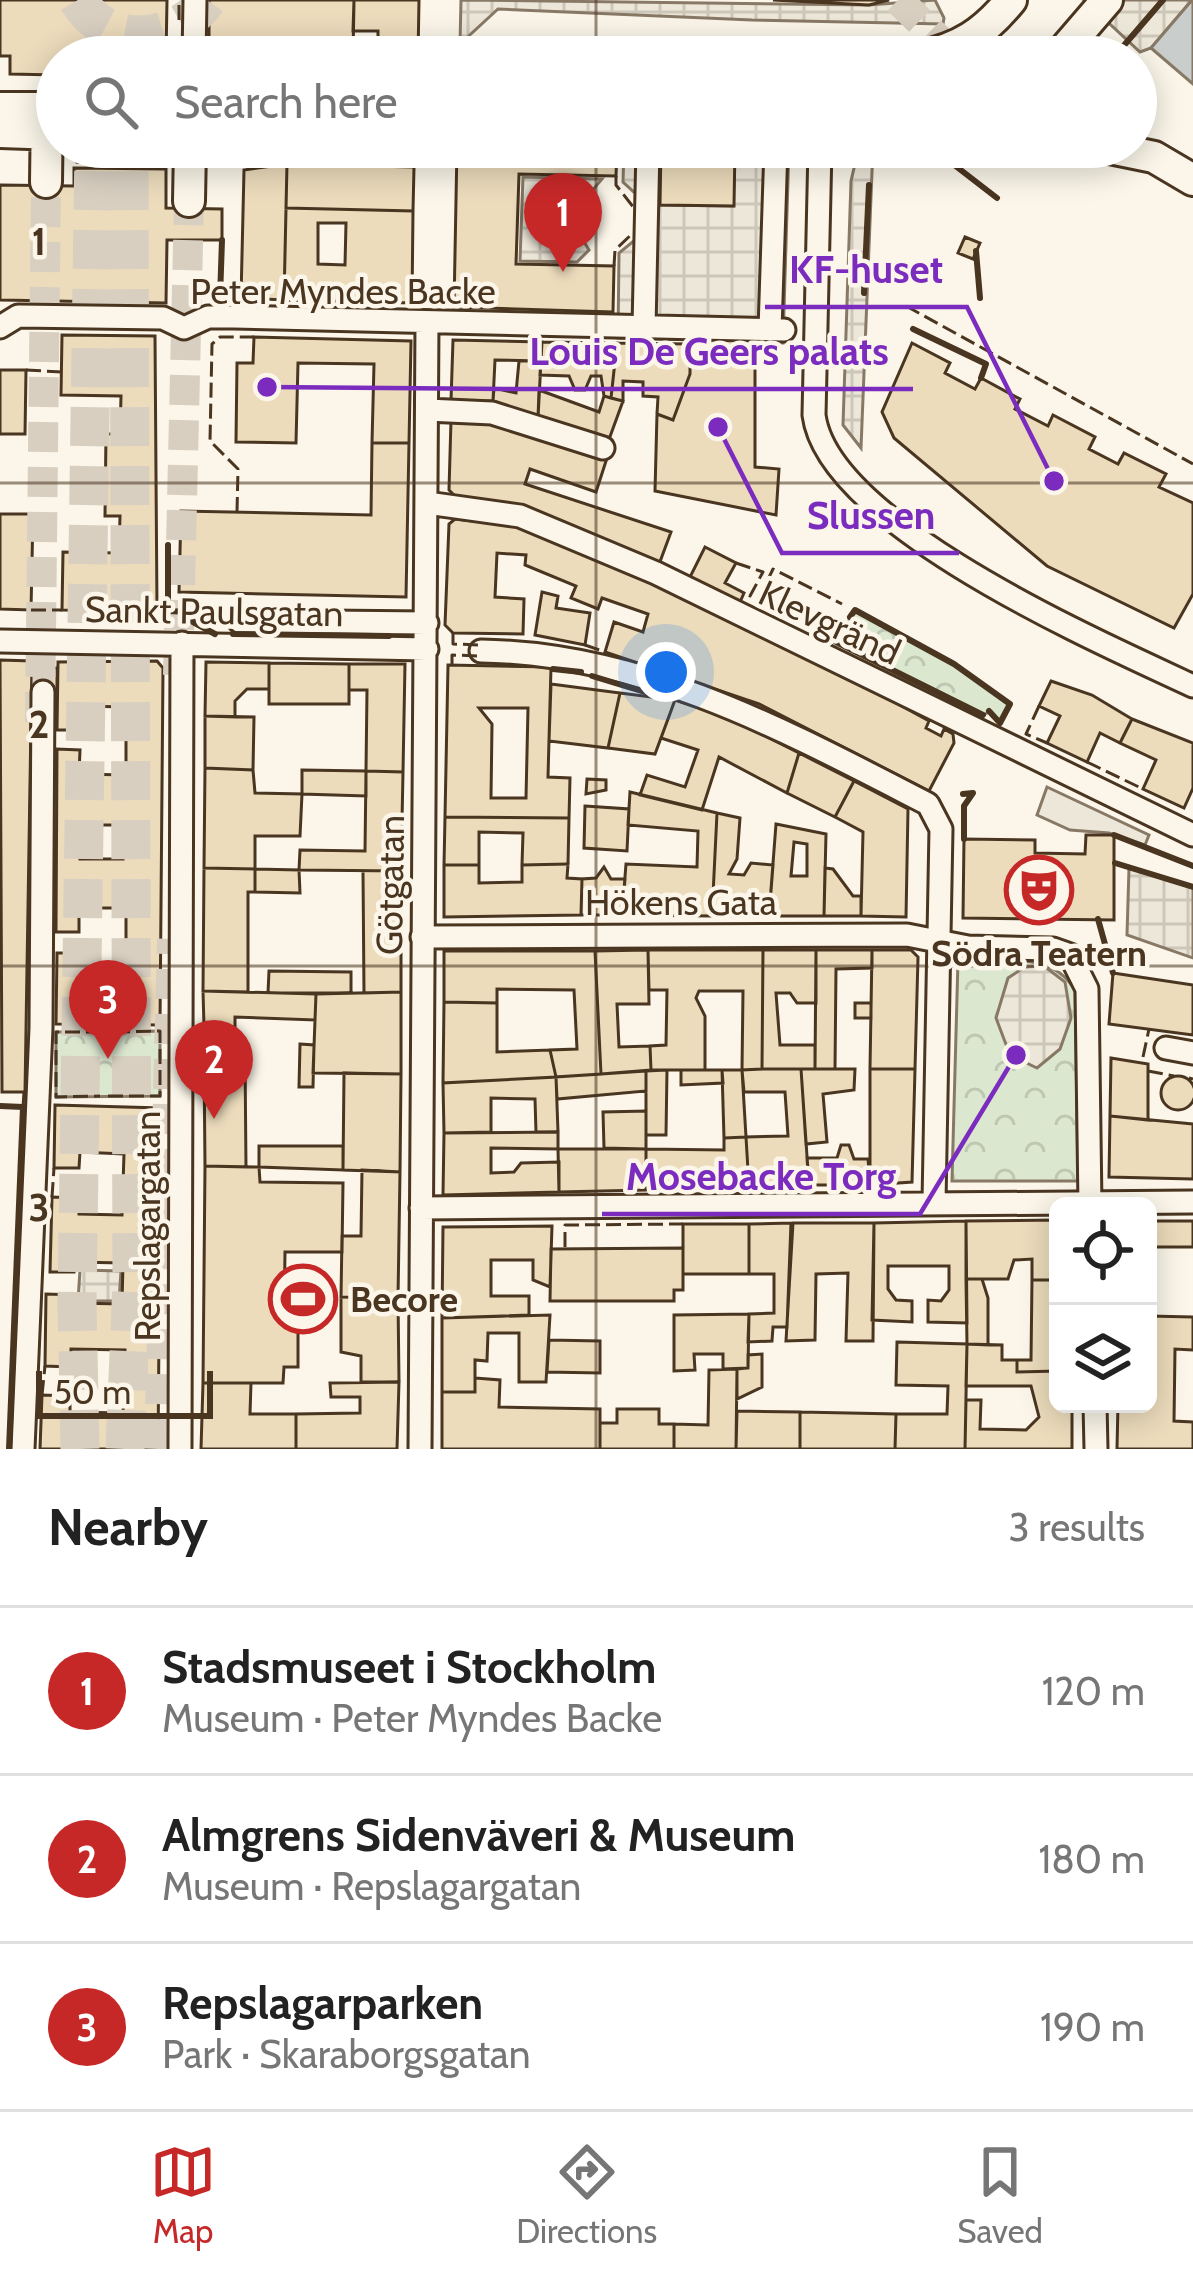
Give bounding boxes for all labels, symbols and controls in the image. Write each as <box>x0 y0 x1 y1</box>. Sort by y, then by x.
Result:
search box <box>36 36 1157 168</box>
icon: search <box>78 69 144 135</box>
text: Search here <box>174 75 398 129</box>
pin: 1 <box>524 173 602 272</box>
text: 1 <box>32 217 46 265</box>
callout: KF-huset <box>765 232 967 307</box>
text: KF-huset <box>789 245 943 293</box>
street label: Peter Myndes Backe <box>190 269 496 313</box>
callout: Louis De Geers palats <box>506 314 913 389</box>
text: Louis De Geers palats <box>529 327 889 375</box>
callout: Slussen <box>782 478 959 553</box>
text: Slussen <box>807 491 935 539</box>
street label: Klevgränd <box>752 570 908 674</box>
street label: Sankt Paulsgatan <box>84 587 344 635</box>
your location <box>636 642 696 702</box>
text: 2 <box>29 700 49 748</box>
street label: Götgatan <box>367 815 413 955</box>
theatre icon: Södra Teatern <box>1004 855 1074 925</box>
street label: Hökens Gata <box>585 880 777 924</box>
place label: Södra Teatern <box>931 931 1147 975</box>
pin: 3 <box>69 960 147 1059</box>
pin: 2 <box>175 1020 253 1119</box>
street label: Repslagargatan <box>125 1111 169 1341</box>
callout: Mosebacke Torg <box>602 1139 920 1214</box>
text: Mosebacke Torg <box>626 1152 897 1200</box>
text: 3 <box>28 1183 50 1231</box>
map controls <box>1049 1197 1157 1413</box>
button: locate <box>1049 1197 1157 1305</box>
sports icon: Becore <box>268 1264 338 1334</box>
place label: Becore <box>350 1277 458 1321</box>
button: layers <box>1049 1305 1157 1413</box>
scale bar <box>36 1365 213 1418</box>
text: 50 m <box>54 1372 131 1412</box>
text: Nearby <box>48 1496 208 1558</box>
text: 3 results <box>1008 1503 1145 1551</box>
text: Stadsmuseet i Stockholm <box>162 1640 656 1694</box>
text: 1 <box>80 1667 94 1715</box>
text: 120 m <box>1042 1667 1145 1715</box>
text: Museum · Peter Myndes Backe <box>162 1694 662 1742</box>
text: Almgrens Sidenväveri & Museum <box>162 1808 795 1862</box>
text: 2 <box>77 1835 97 1883</box>
text: 180 m <box>1038 1835 1145 1883</box>
text: Museum · Repslagargatan <box>162 1862 581 1910</box>
text: Repslagarparken <box>162 1976 483 2030</box>
text: 3 <box>76 2003 98 2051</box>
text: 190 m <box>1040 2003 1145 2051</box>
text: Park · Skaraborgsgatan <box>162 2030 531 2078</box>
tab: Map <box>150 2139 216 2251</box>
tab: Directions <box>516 2139 657 2251</box>
tab: Saved <box>957 2139 1043 2251</box>

